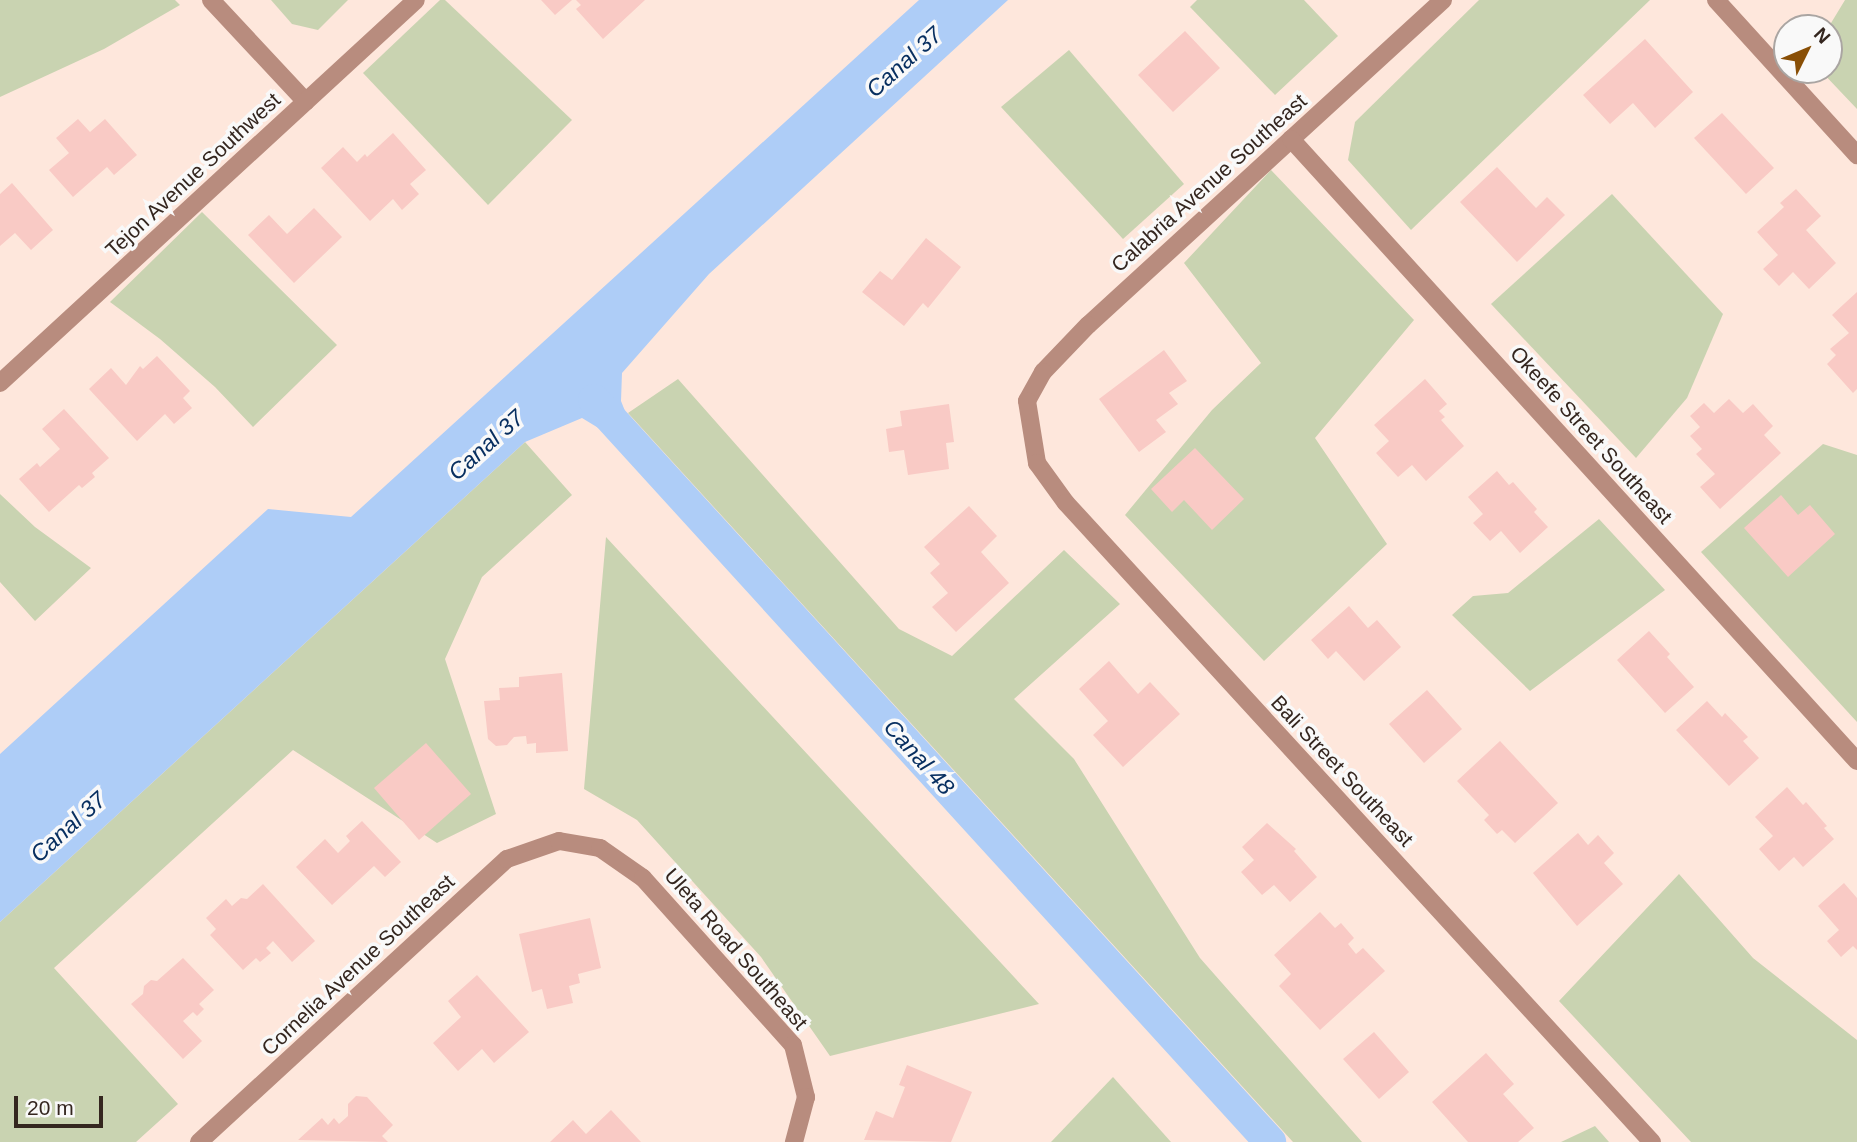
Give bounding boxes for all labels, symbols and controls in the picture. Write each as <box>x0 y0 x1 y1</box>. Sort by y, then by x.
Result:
north arrow <box>1773 14 1843 84</box>
water label: Canal 37 <box>861 21 947 103</box>
text: N <box>1810 24 1835 48</box>
street label: Tejon Avenue Southwest <box>100 87 286 263</box>
street label: Calabria Avenue Southeast <box>1106 88 1312 278</box>
street label: Okeefe Street Southeast <box>1505 341 1677 529</box>
water label: Canal 37 <box>443 404 529 486</box>
street label: Bali Street Southeast <box>1266 690 1418 852</box>
water label: Canal 48 <box>878 714 960 800</box>
water label: Canal 37 <box>25 786 111 868</box>
street label: Uleta Road Southeast <box>659 863 813 1035</box>
street label: Cornelia Avenue Southeast <box>256 869 460 1061</box>
scale bar <box>18 1082 107 1126</box>
text: 20 m <box>27 1096 74 1119</box>

